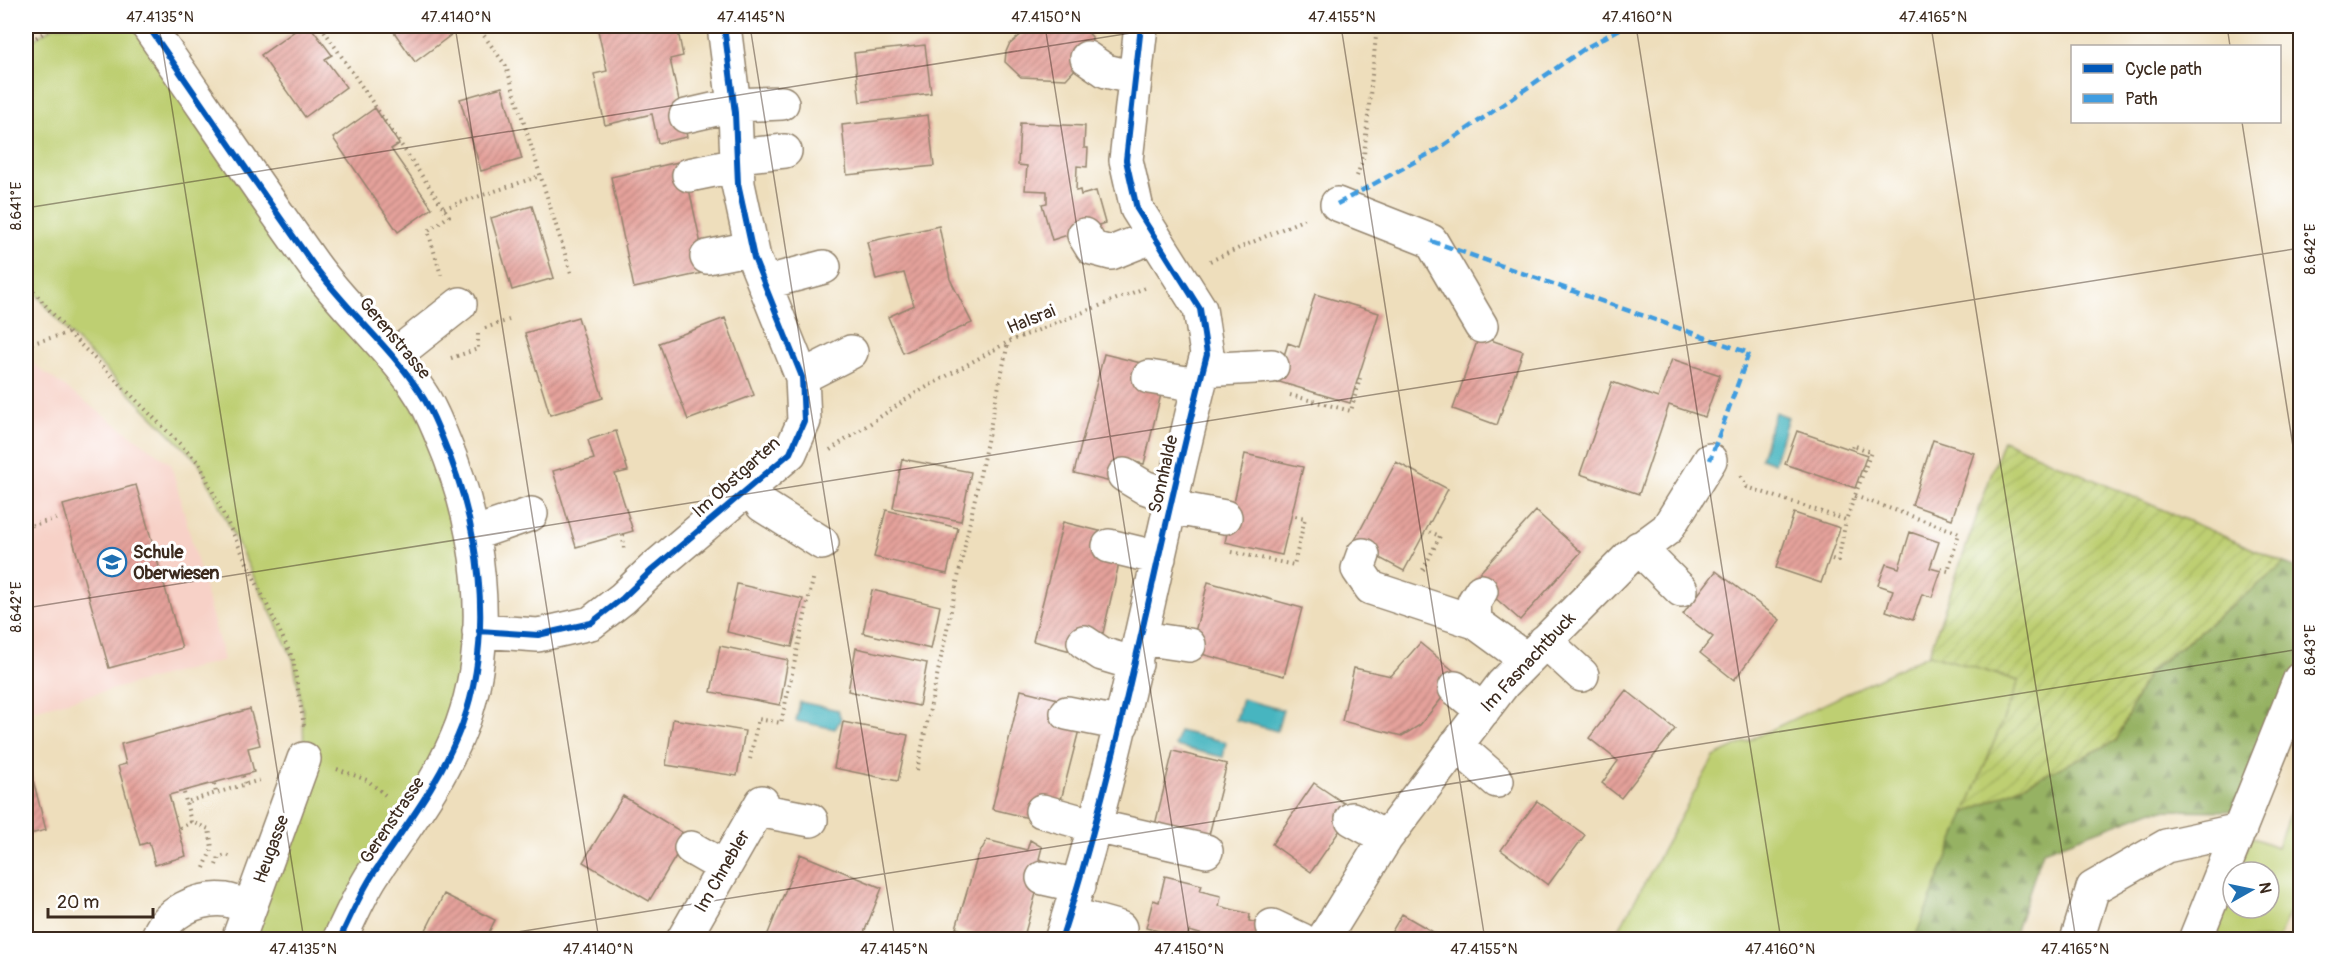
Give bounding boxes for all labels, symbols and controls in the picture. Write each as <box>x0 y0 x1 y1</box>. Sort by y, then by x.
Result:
text: 47.4135°N <box>126 8 194 27</box>
text: 47.4140°N <box>421 8 491 27</box>
text: 47.4145°N <box>717 8 785 27</box>
text: 47.4150°N <box>1011 8 1081 27</box>
text: 47.4155°N <box>1308 8 1376 27</box>
text: 47.4160°N <box>1602 8 1672 27</box>
text: 47.4165°N <box>1899 8 1967 27</box>
legend <box>2071 45 2281 123</box>
text: Cycle path <box>2125 58 2202 81</box>
text: Path <box>2125 88 2158 111</box>
text: 8.641°E <box>7 182 26 230</box>
text: 8.642°E <box>2301 223 2320 275</box>
street label: Gerenstrasse <box>354 293 436 384</box>
street label: Halsrai <box>1004 299 1059 340</box>
street label: Im Obstgarten <box>688 432 785 523</box>
street label: Sonnhalde <box>1143 433 1184 515</box>
place label: Schule Oberwiesen <box>133 541 220 585</box>
school or university icon: Schule Oberwiesen <box>96 546 128 578</box>
text: 8.642°E <box>7 581 26 633</box>
street label: Im Fasnachtbuck <box>1476 607 1581 717</box>
text: 8.643°E <box>2301 624 2320 676</box>
street label: Gerenstrasse <box>355 772 430 868</box>
street label: Heugasse <box>249 812 294 886</box>
street label: Im Chnebler <box>689 825 756 917</box>
north arrow <box>2221 860 2281 920</box>
scale bar <box>48 881 153 919</box>
text: N <box>2254 881 2276 895</box>
text: 20 m <box>57 891 99 914</box>
text: 47.4135°N <box>269 940 337 959</box>
text: 47.4140°N <box>563 940 633 959</box>
text: 47.4145°N <box>860 940 928 959</box>
text: 47.4150°N <box>1154 940 1224 959</box>
text: 47.4155°N <box>1450 940 1518 959</box>
text: 47.4160°N <box>1745 940 1815 959</box>
text: 47.4165°N <box>2041 940 2109 959</box>

